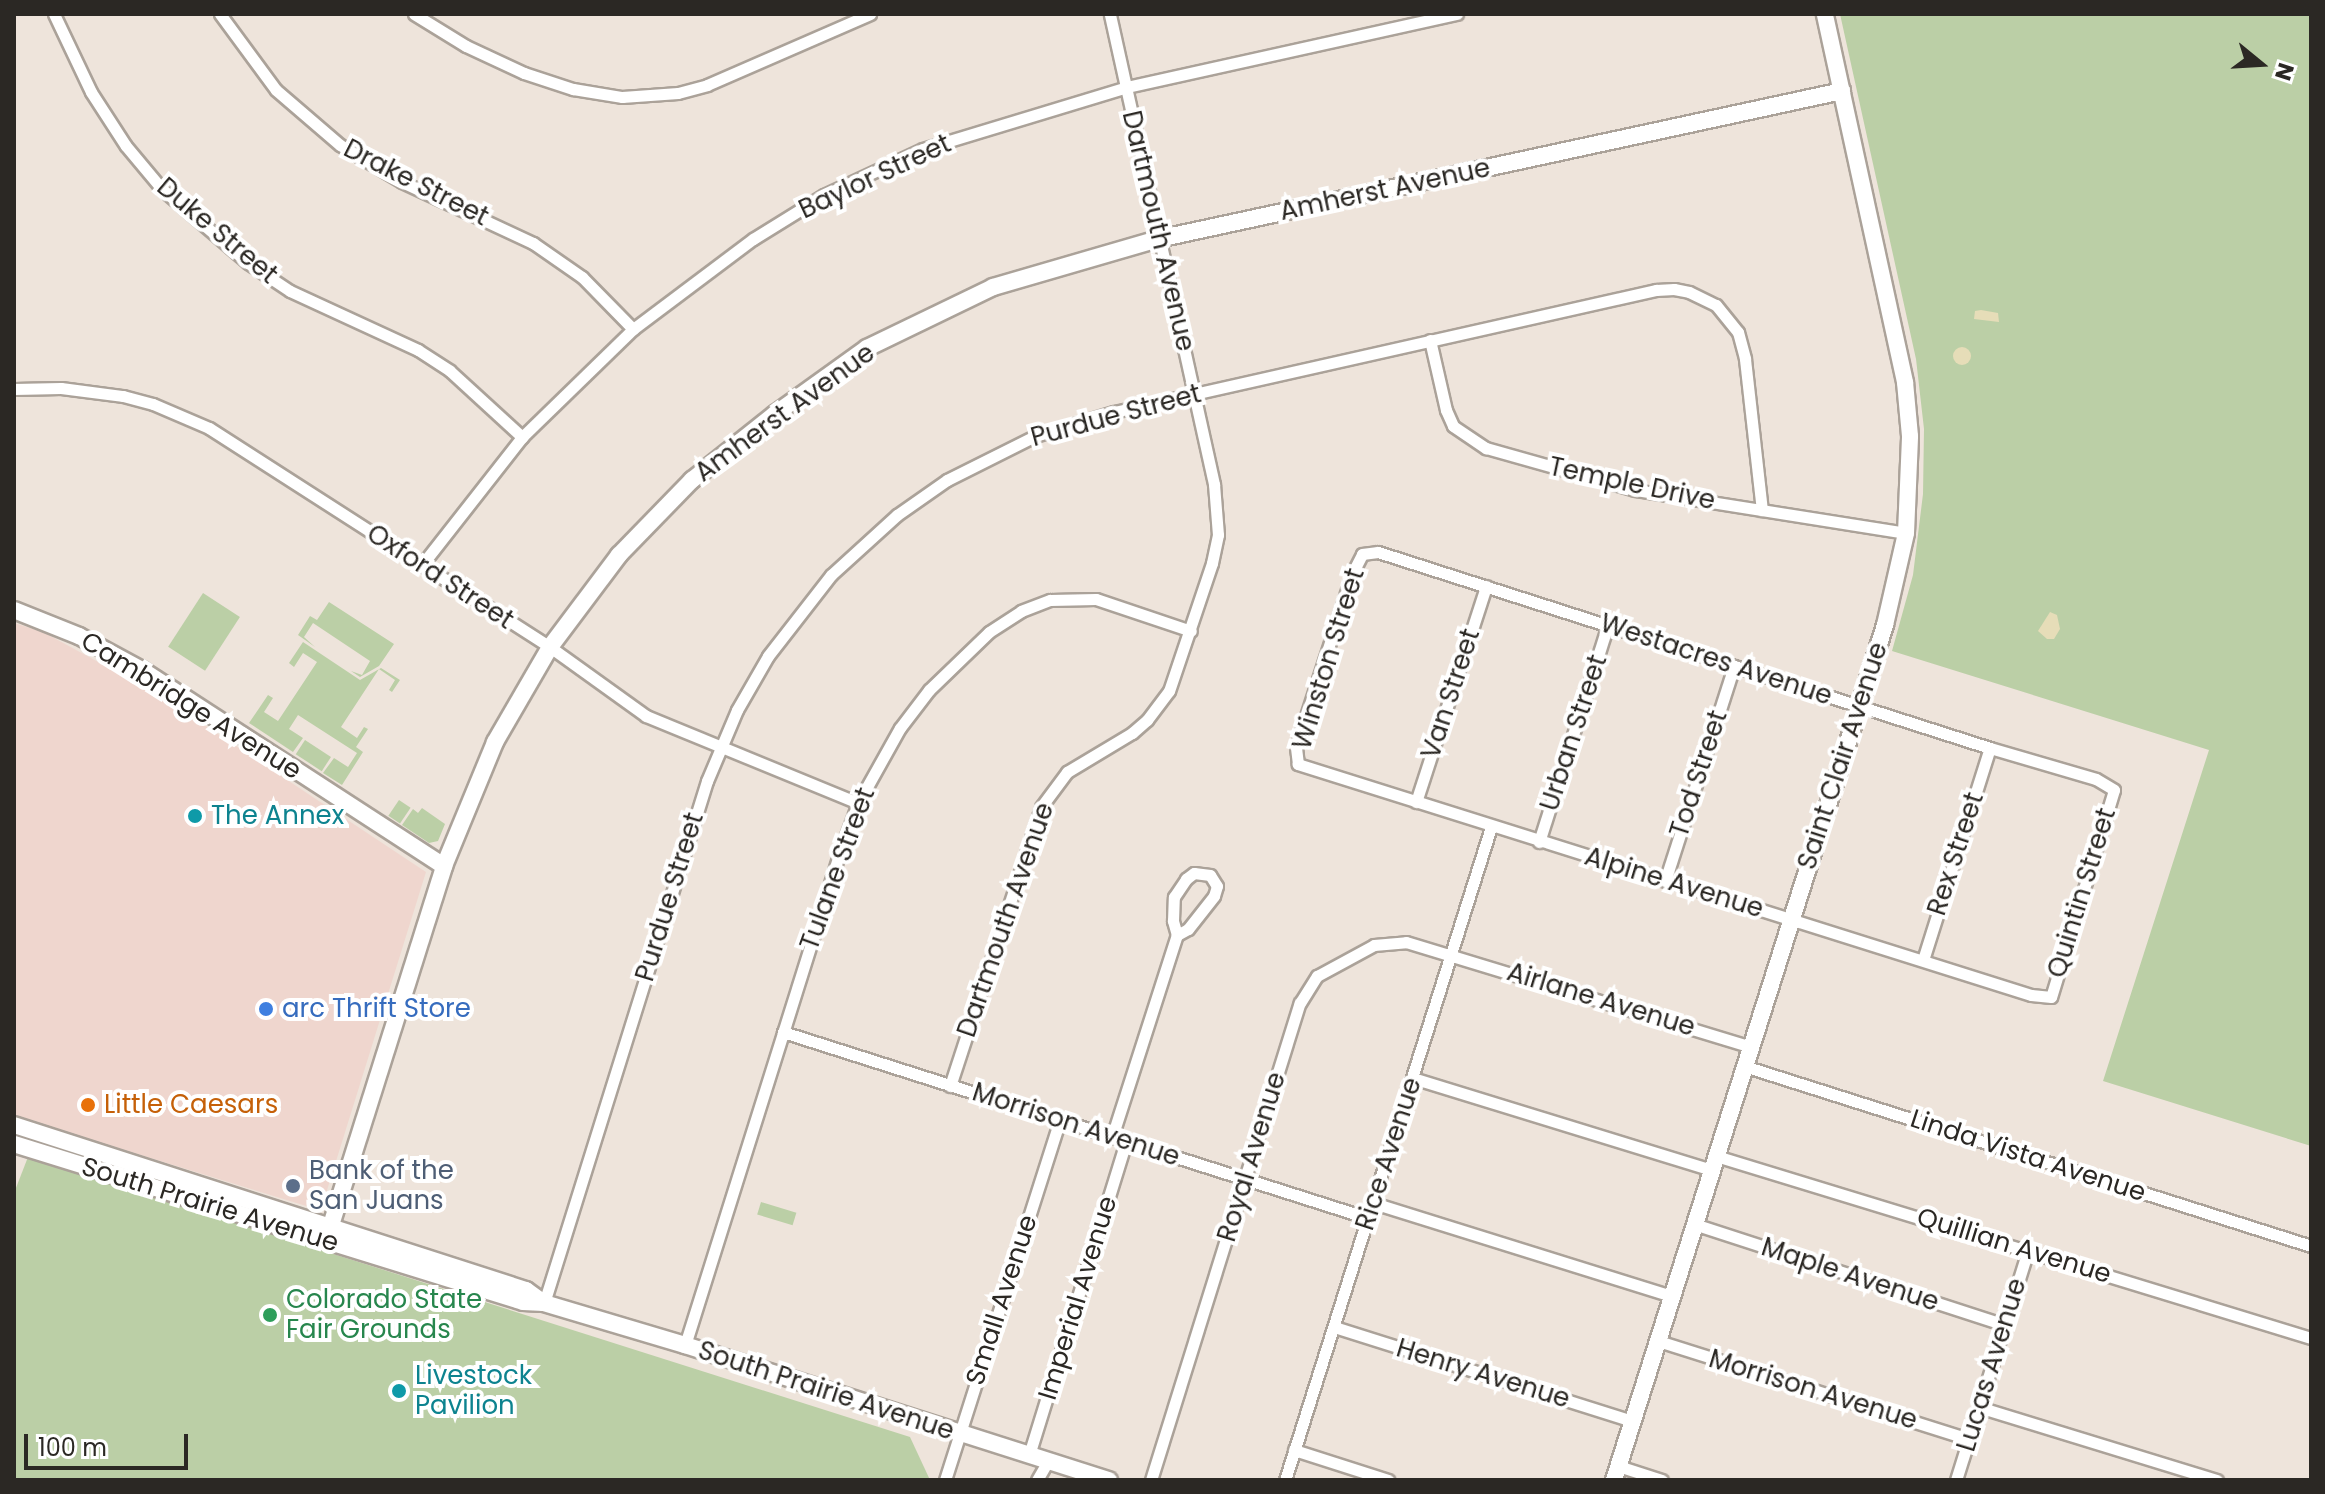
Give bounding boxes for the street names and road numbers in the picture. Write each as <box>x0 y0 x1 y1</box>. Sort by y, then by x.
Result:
street label: Dartmouth Avenue <box>1115 108 1201 354</box>
street label: Baylor Street <box>794 128 956 226</box>
street label: Drake Street <box>338 133 494 233</box>
street label: Amherst Avenue <box>1277 152 1493 228</box>
street label: Duke Street <box>150 172 284 290</box>
street label: Amherst Avenue <box>689 337 881 489</box>
street label: Purdue Street <box>1028 378 1204 454</box>
street label: Temple Drive <box>1546 451 1718 517</box>
street label: Oxford Street <box>361 518 519 636</box>
street label: Winston Street <box>1287 565 1371 753</box>
street label: Westacres Avenue <box>1596 608 1836 712</box>
street label: Cambridge Avenue <box>75 625 307 787</box>
street label: Van Street <box>1415 625 1487 763</box>
street label: Saint Clair Avenue <box>1792 638 1894 874</box>
street label: Urban Street <box>1534 651 1614 815</box>
street label: Tod Street <box>1664 707 1734 841</box>
street label: Tulane Street <box>794 784 882 954</box>
street label: Rex Street <box>1921 789 1991 919</box>
street label: Dartmouth Avenue <box>951 799 1061 1041</box>
street label: Quintin Street <box>2041 804 2123 982</box>
street label: Purdue Street <box>630 809 710 985</box>
street label: Alpine Avenue <box>1581 841 1767 925</box>
street label: Airlane Avenue <box>1503 957 1699 1043</box>
street label: Royal Avenue <box>1211 1068 1293 1246</box>
street label: Rice Avenue <box>1350 1074 1428 1234</box>
street label: Morrison Avenue <box>968 1077 1184 1173</box>
street label: Linda Vista Avenue <box>1906 1103 2150 1209</box>
street label: South Prairie Avenue <box>78 1151 342 1259</box>
street label: Imperial Avenue <box>1032 1192 1124 1404</box>
street label: Quillian Avenue <box>1913 1202 2115 1290</box>
street label: Small Avenue <box>960 1211 1044 1389</box>
street label: Maple Avenue <box>1757 1232 1943 1318</box>
street label: Lucas Avenue <box>1951 1275 2033 1455</box>
street label: Henry Avenue <box>1393 1333 1573 1415</box>
street label: South Prairie Avenue <box>694 1335 958 1447</box>
street label: Morrison Avenue <box>1705 1343 1921 1437</box>

